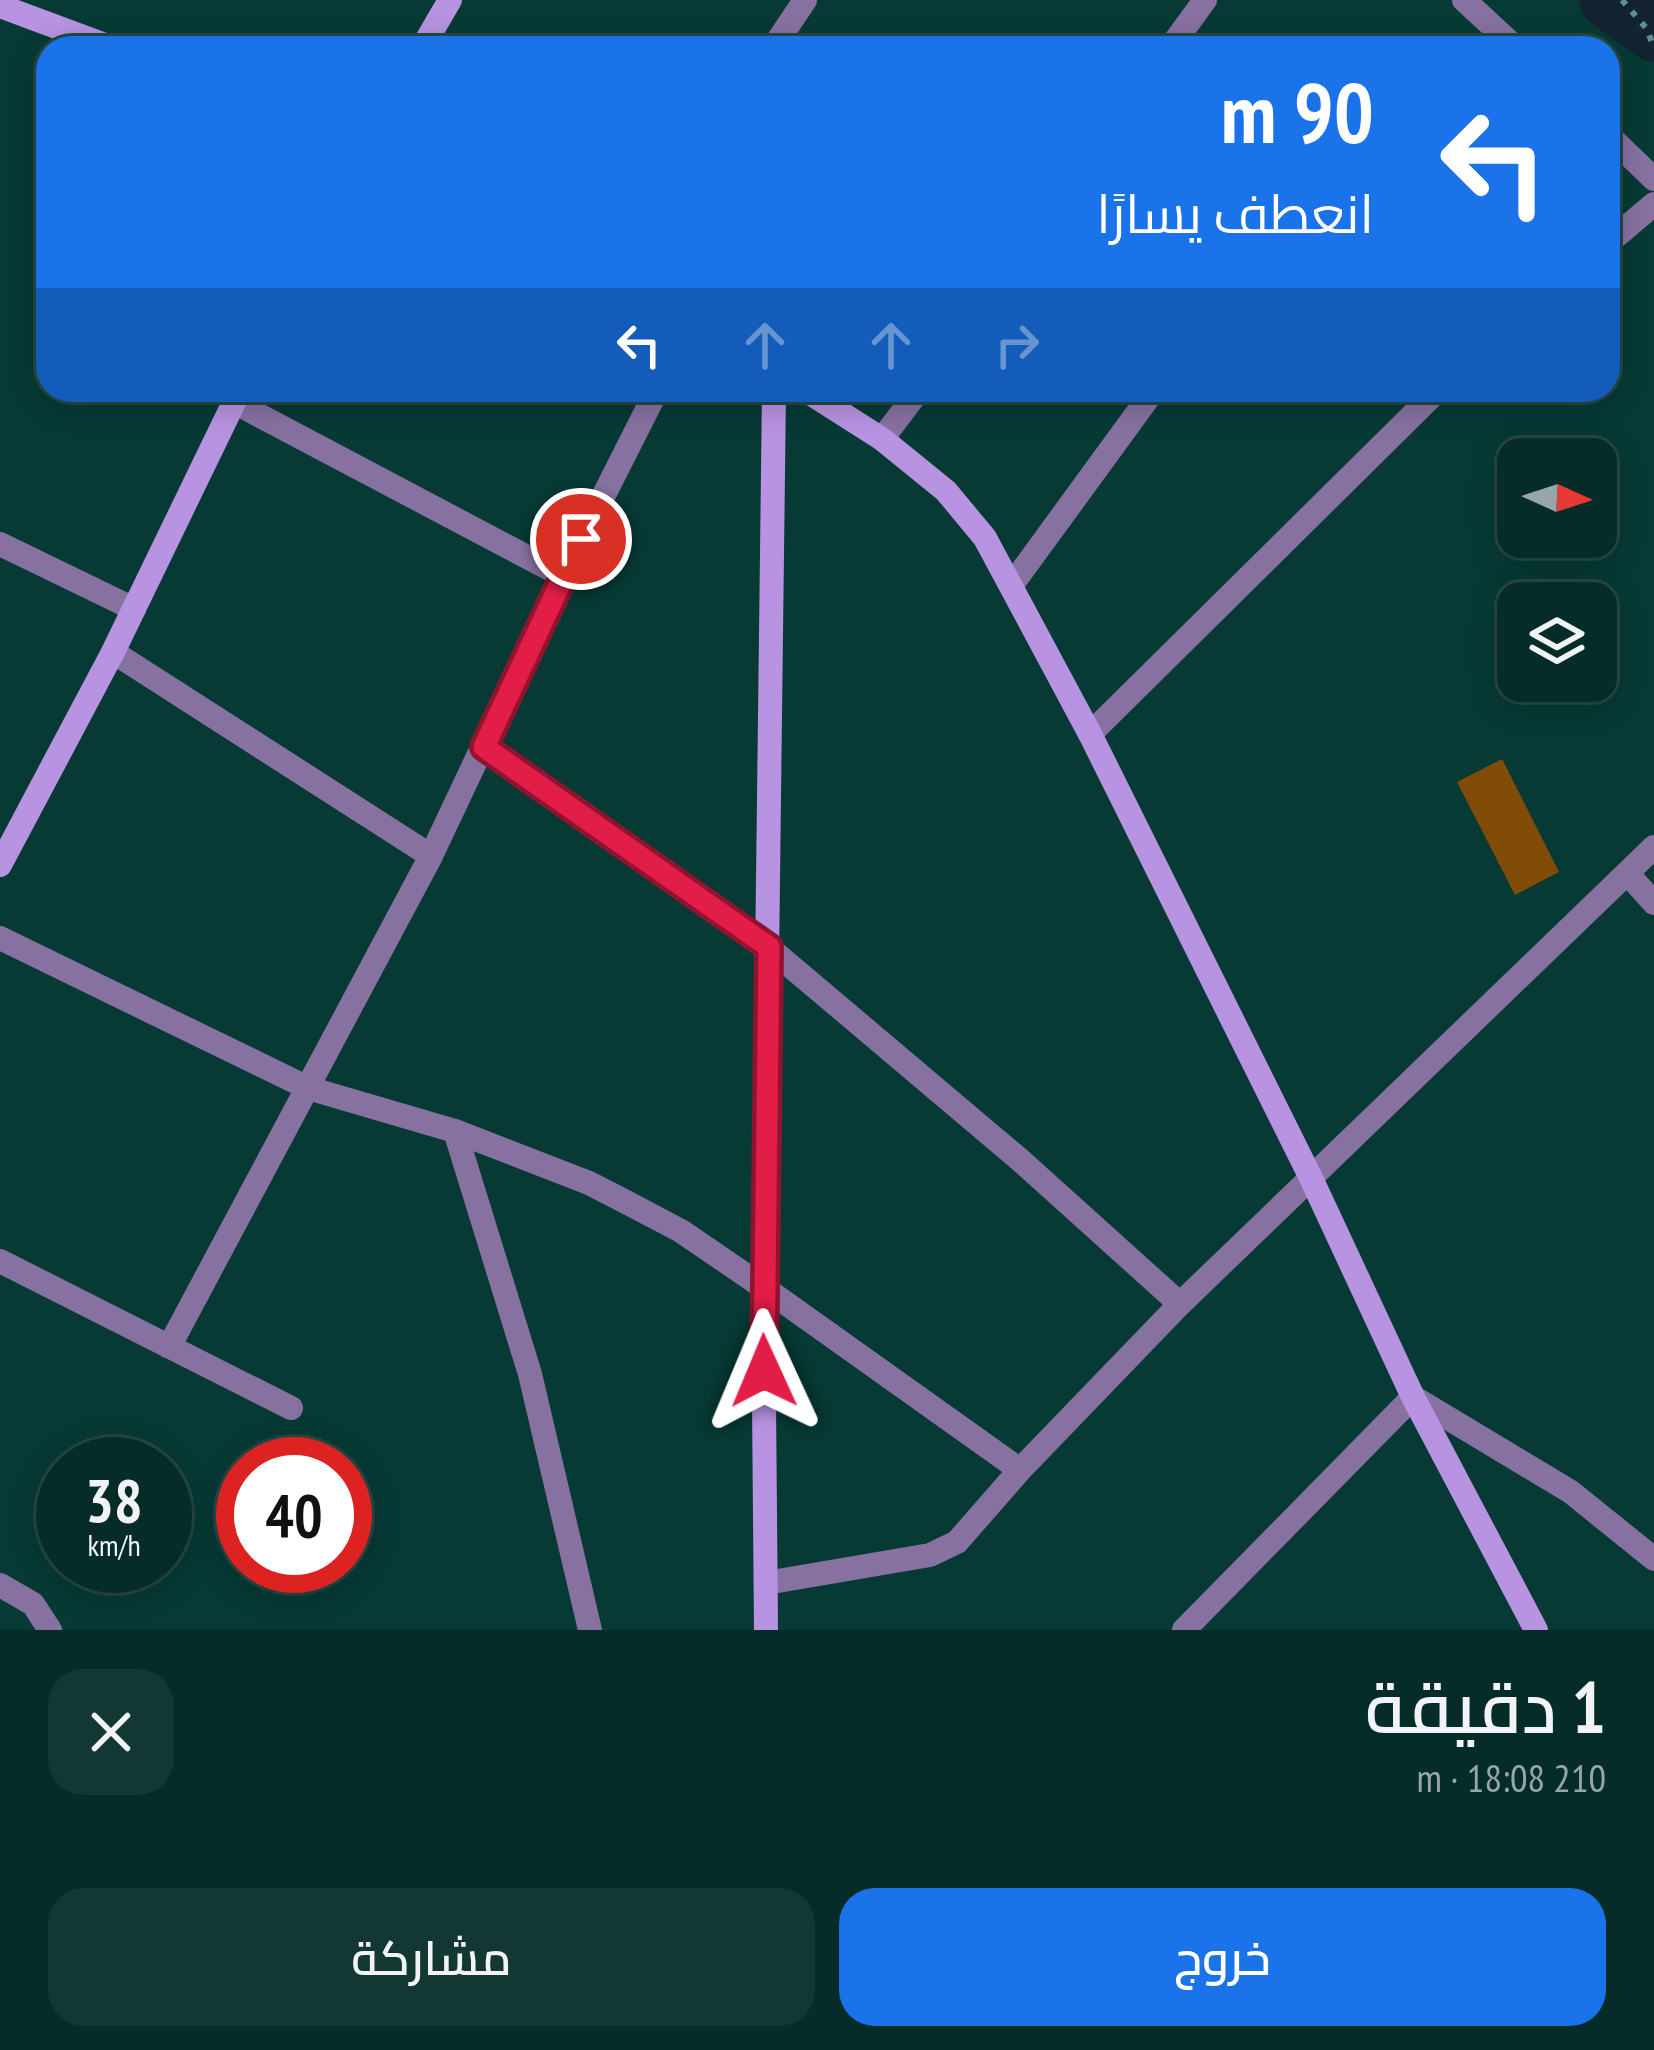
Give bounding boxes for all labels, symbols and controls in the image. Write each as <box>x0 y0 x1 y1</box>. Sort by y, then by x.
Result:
text: 90 m <box>1221 57 1374 166</box>
icon: left <box>1416 84 1572 240</box>
text: انعطف يسارًا <box>1096 178 1374 248</box>
icon: left <box>606 312 672 378</box>
icon: ahead <box>732 312 798 378</box>
icon: ahead <box>858 312 924 378</box>
icon: right <box>984 312 1050 378</box>
north arrow <box>1497 438 1617 558</box>
map controls <box>1497 438 1617 702</box>
pin <box>530 488 632 590</box>
icon: arrive <box>548 506 614 572</box>
button: layers <box>1497 582 1617 702</box>
position arrow <box>701 1308 827 1434</box>
speed limit sign: 40 <box>216 1437 372 1593</box>
text: 38 <box>85 1461 143 1539</box>
text: km/h <box>87 1525 141 1564</box>
text: 1 دقيقة <box>1365 1660 1606 1753</box>
button: close <box>48 1669 174 1795</box>
text: 210 m · 18:08 <box>1417 1752 1606 1803</box>
button: مشاركة <box>48 1888 815 2026</box>
button: خروج <box>839 1888 1606 2026</box>

